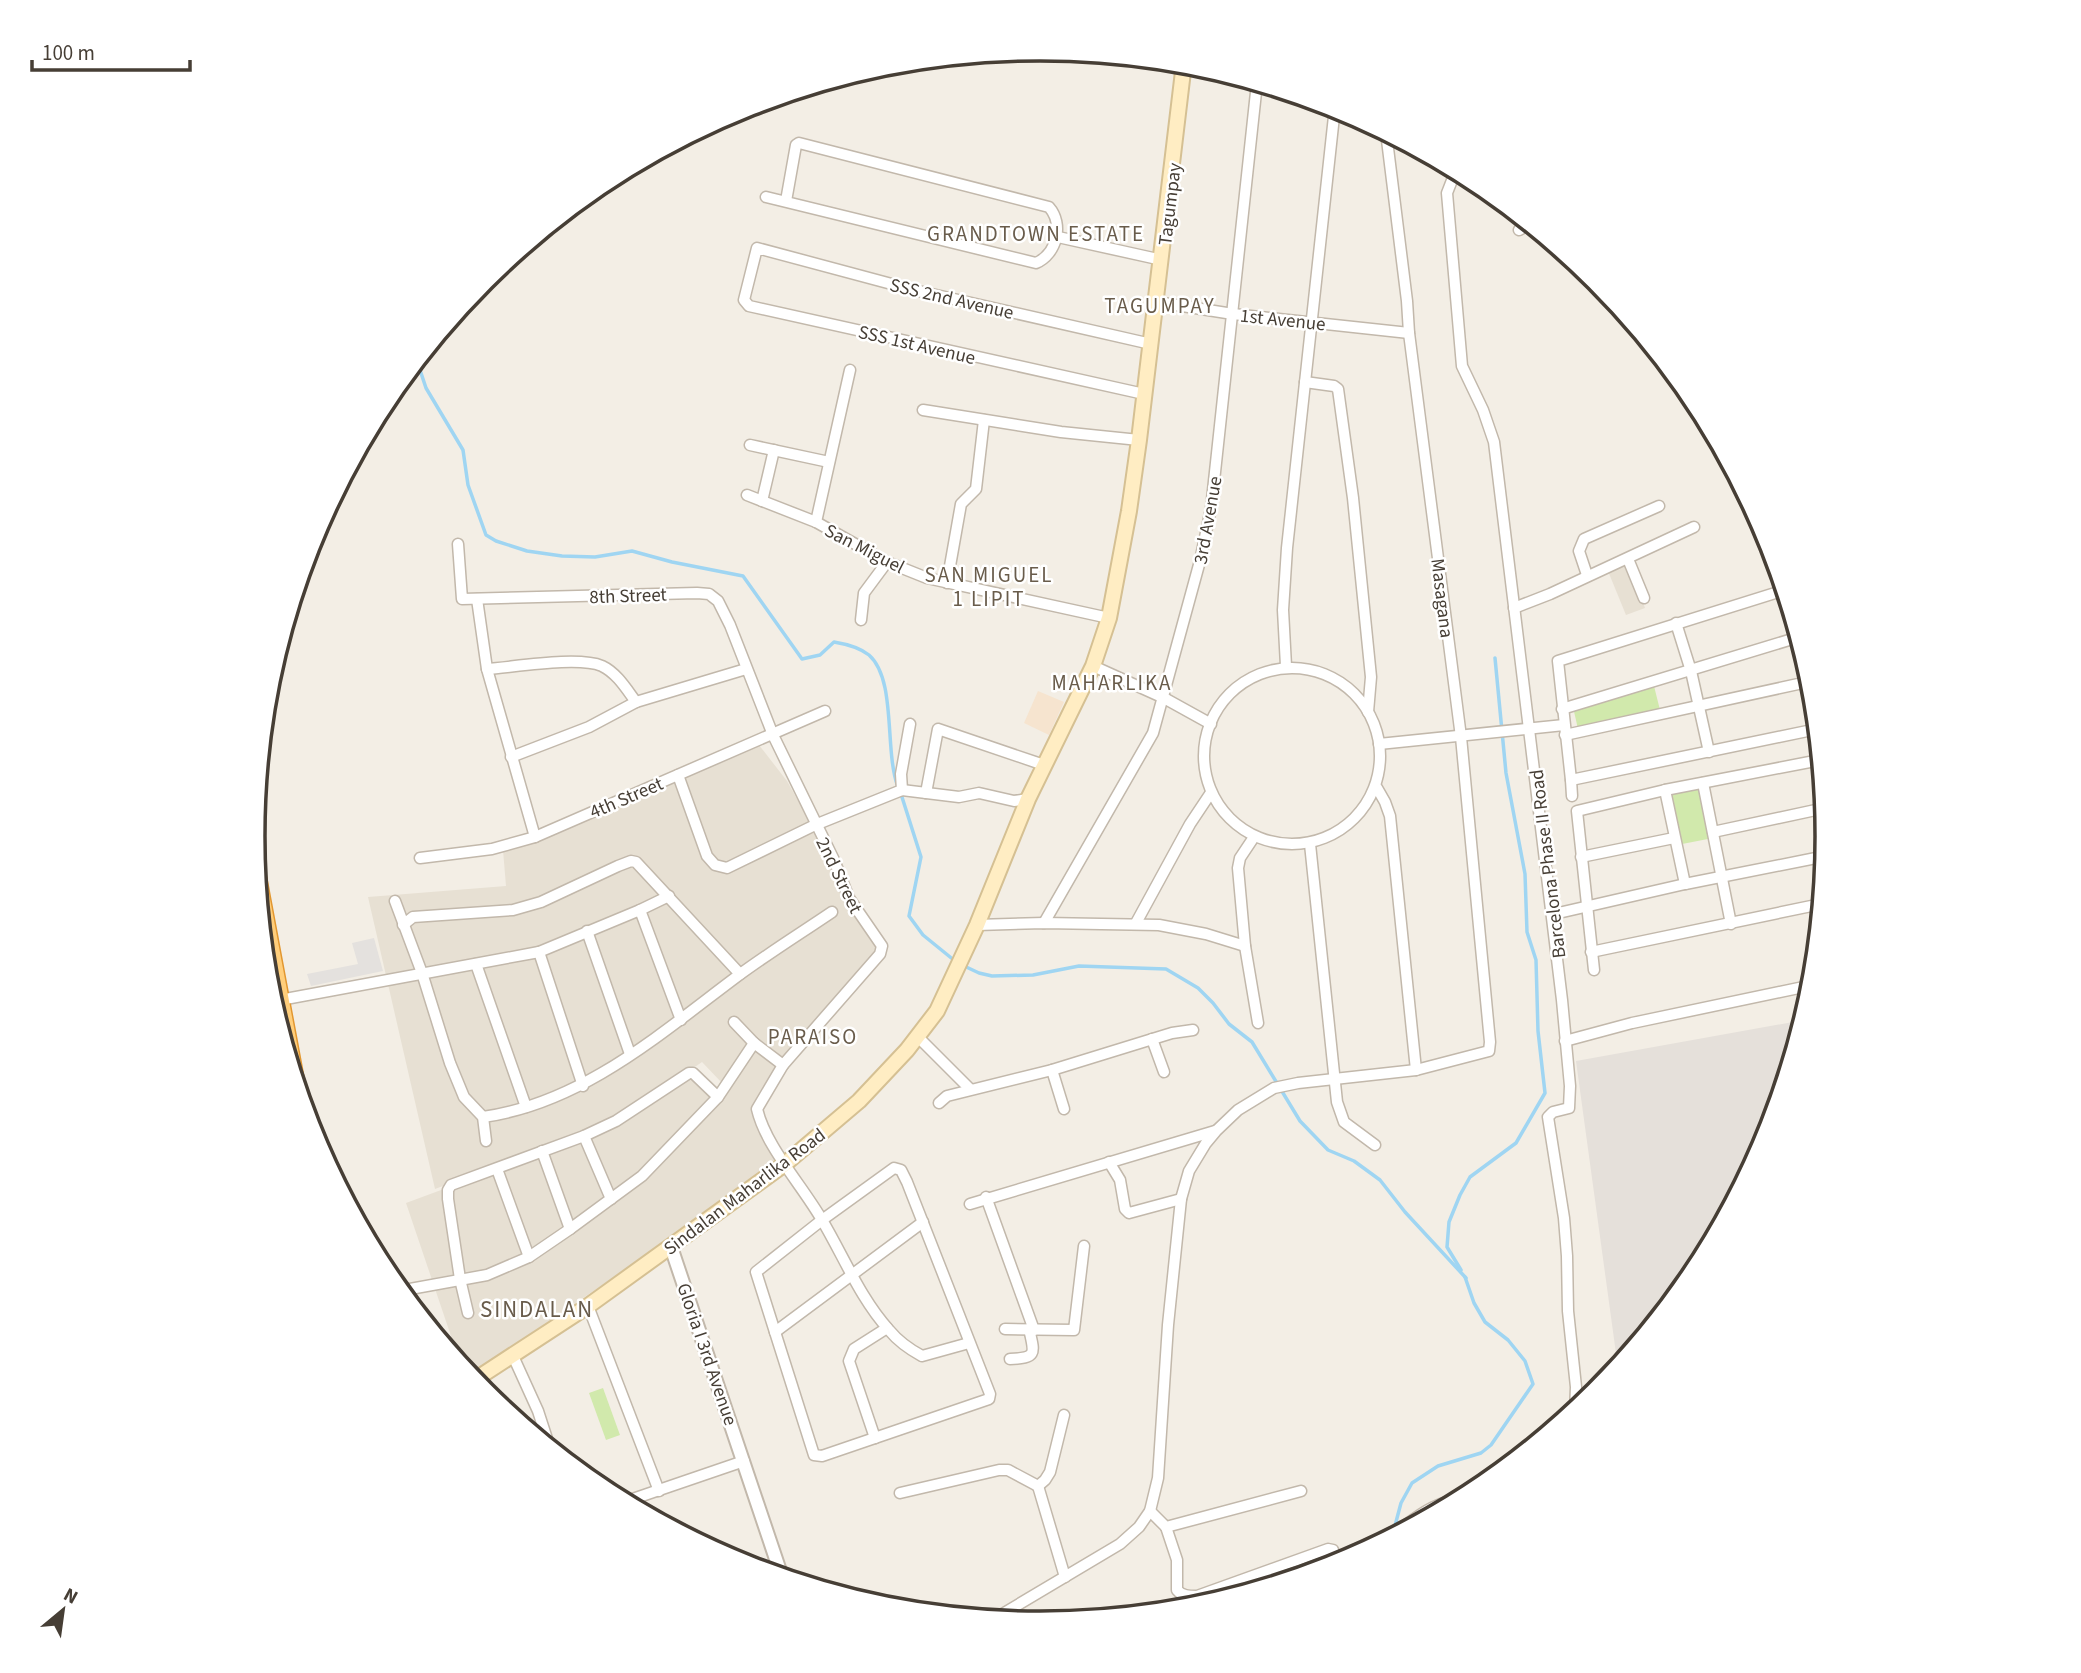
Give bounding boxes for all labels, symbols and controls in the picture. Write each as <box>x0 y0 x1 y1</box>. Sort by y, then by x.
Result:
scale bar <box>32 28 189 72</box>
text: 100 m <box>42 38 95 68</box>
street label: Tagumpay <box>1152 161 1189 247</box>
district label: GRANDTOWN ESTATE <box>927 219 1145 249</box>
street label: SSS 2nd Avenue <box>887 272 1016 327</box>
district label: TAGUMPAY <box>1104 291 1216 321</box>
street label: 1st Avenue <box>1239 303 1327 338</box>
street label: SSS 1st Avenue <box>855 319 978 372</box>
street label: 3rd Avenue <box>1187 474 1229 566</box>
street label: San Miguel <box>820 518 909 581</box>
street label: Masagana <box>1423 557 1460 639</box>
district label: SAN MIGUEL 1 LIPIT <box>925 560 1053 614</box>
street label: 8th Street <box>589 582 668 611</box>
district label: MAHARLIKA <box>1052 668 1172 698</box>
street label: Barcelona Phase II Road <box>1524 768 1573 960</box>
street label: 4th Street <box>586 771 668 826</box>
street label: 2nd Street <box>809 833 869 919</box>
district label: PARAISO <box>768 1022 858 1052</box>
street label: Sindalan Maharlika Road <box>658 1122 832 1262</box>
street label: Gloria I 3rd Avenue <box>670 1280 744 1429</box>
district label: SINDALAN <box>480 1293 594 1326</box>
north arrow <box>28 1575 98 1645</box>
text: N <box>58 1582 83 1611</box>

